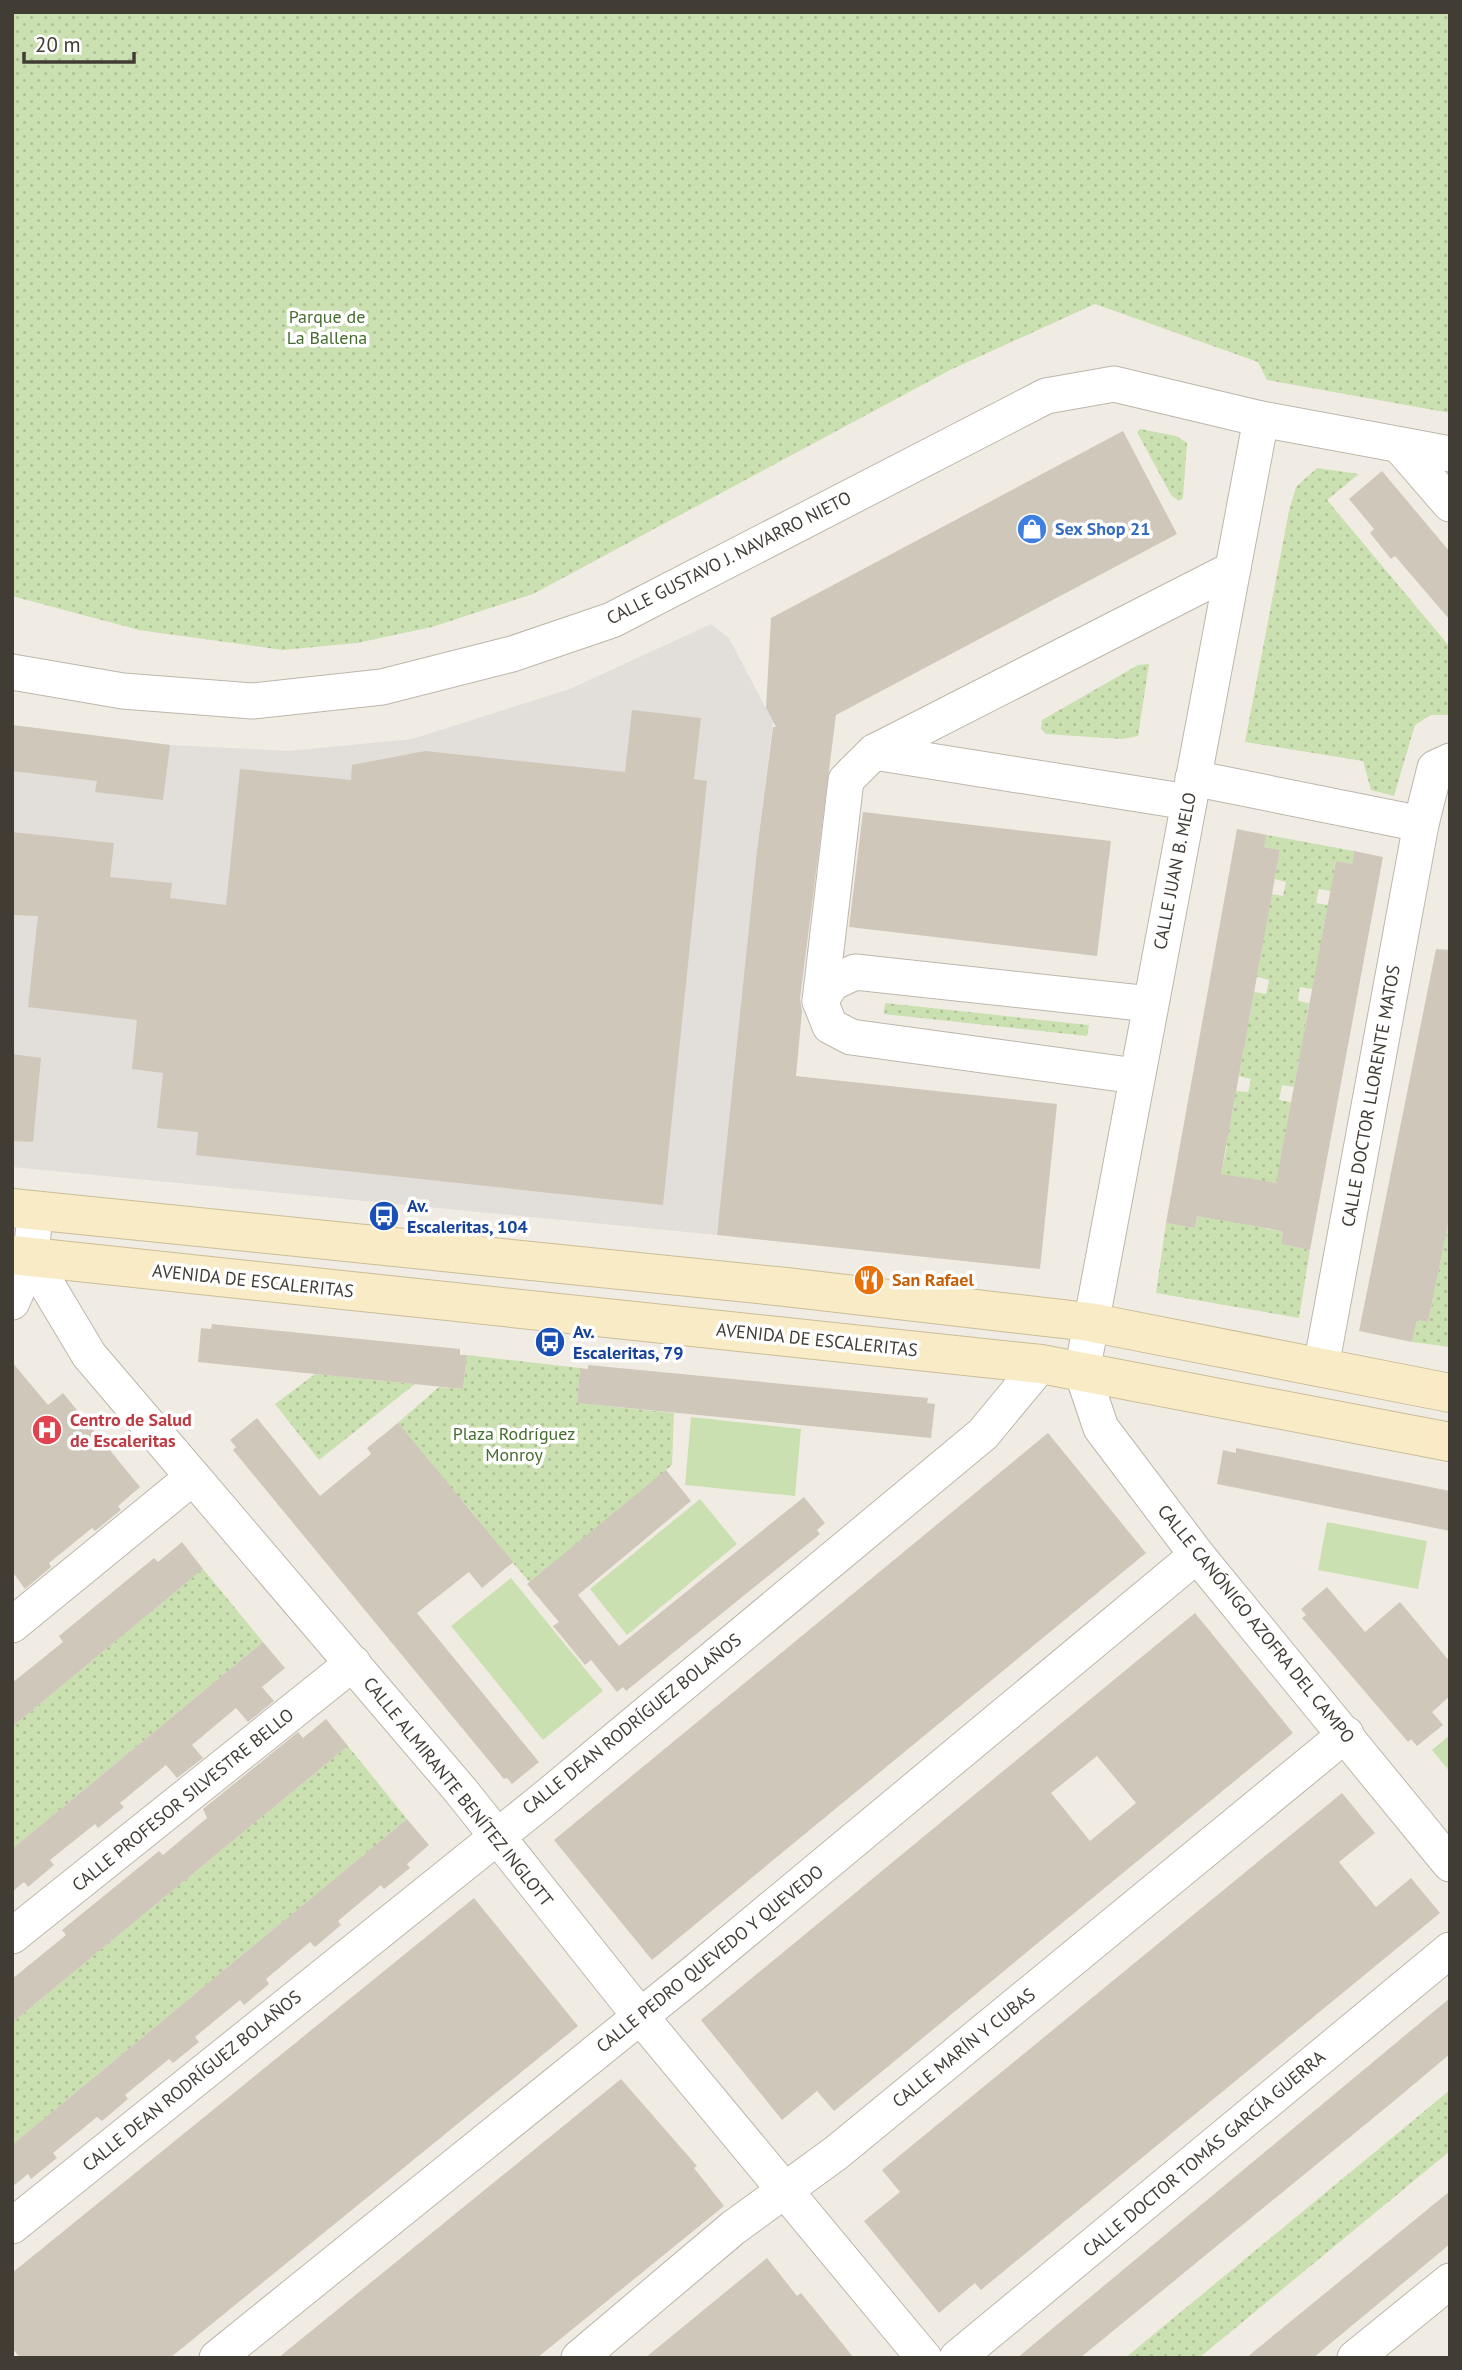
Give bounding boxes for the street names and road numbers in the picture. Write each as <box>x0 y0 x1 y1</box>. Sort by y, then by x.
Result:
street label: CALLE GUSTAVO J. NAVARRO NIETO <box>603 486 855 629</box>
street label: CALLE JUAN B. MELO <box>1148 790 1201 952</box>
street label: CALLE DOCTOR LLORENTE MATOS <box>1336 963 1405 1229</box>
street label: AVENIDA DE ESCALERITAS <box>151 1258 355 1303</box>
street label: AVENIDA DE ESCALERITAS <box>715 1317 919 1362</box>
street label: CALLE CANÓNIGO AZOFRA DEL CAMPO <box>1153 1500 1360 1748</box>
street label: CALLE DEAN RODRÍGUEZ BOLAÑOS <box>518 1628 746 1819</box>
street label: CALLE ALMIRANTE BENÍTEZ INGLOTT <box>359 1672 558 1911</box>
street label: CALLE PROFESOR SILVESTRE BELLO <box>67 1703 298 1896</box>
street label: CALLE PEDRO QUEVEDO Y QUEVEDO <box>591 1860 828 2057</box>
street label: CALLE MARÍN Y CUBAS <box>887 1983 1040 2112</box>
street label: CALLE DEAN RODRÍGUEZ BOLAÑOS <box>78 1985 306 2176</box>
street label: CALLE DOCTOR TOMÁS GARCÍA GUERRA <box>1078 2045 1330 2262</box>

